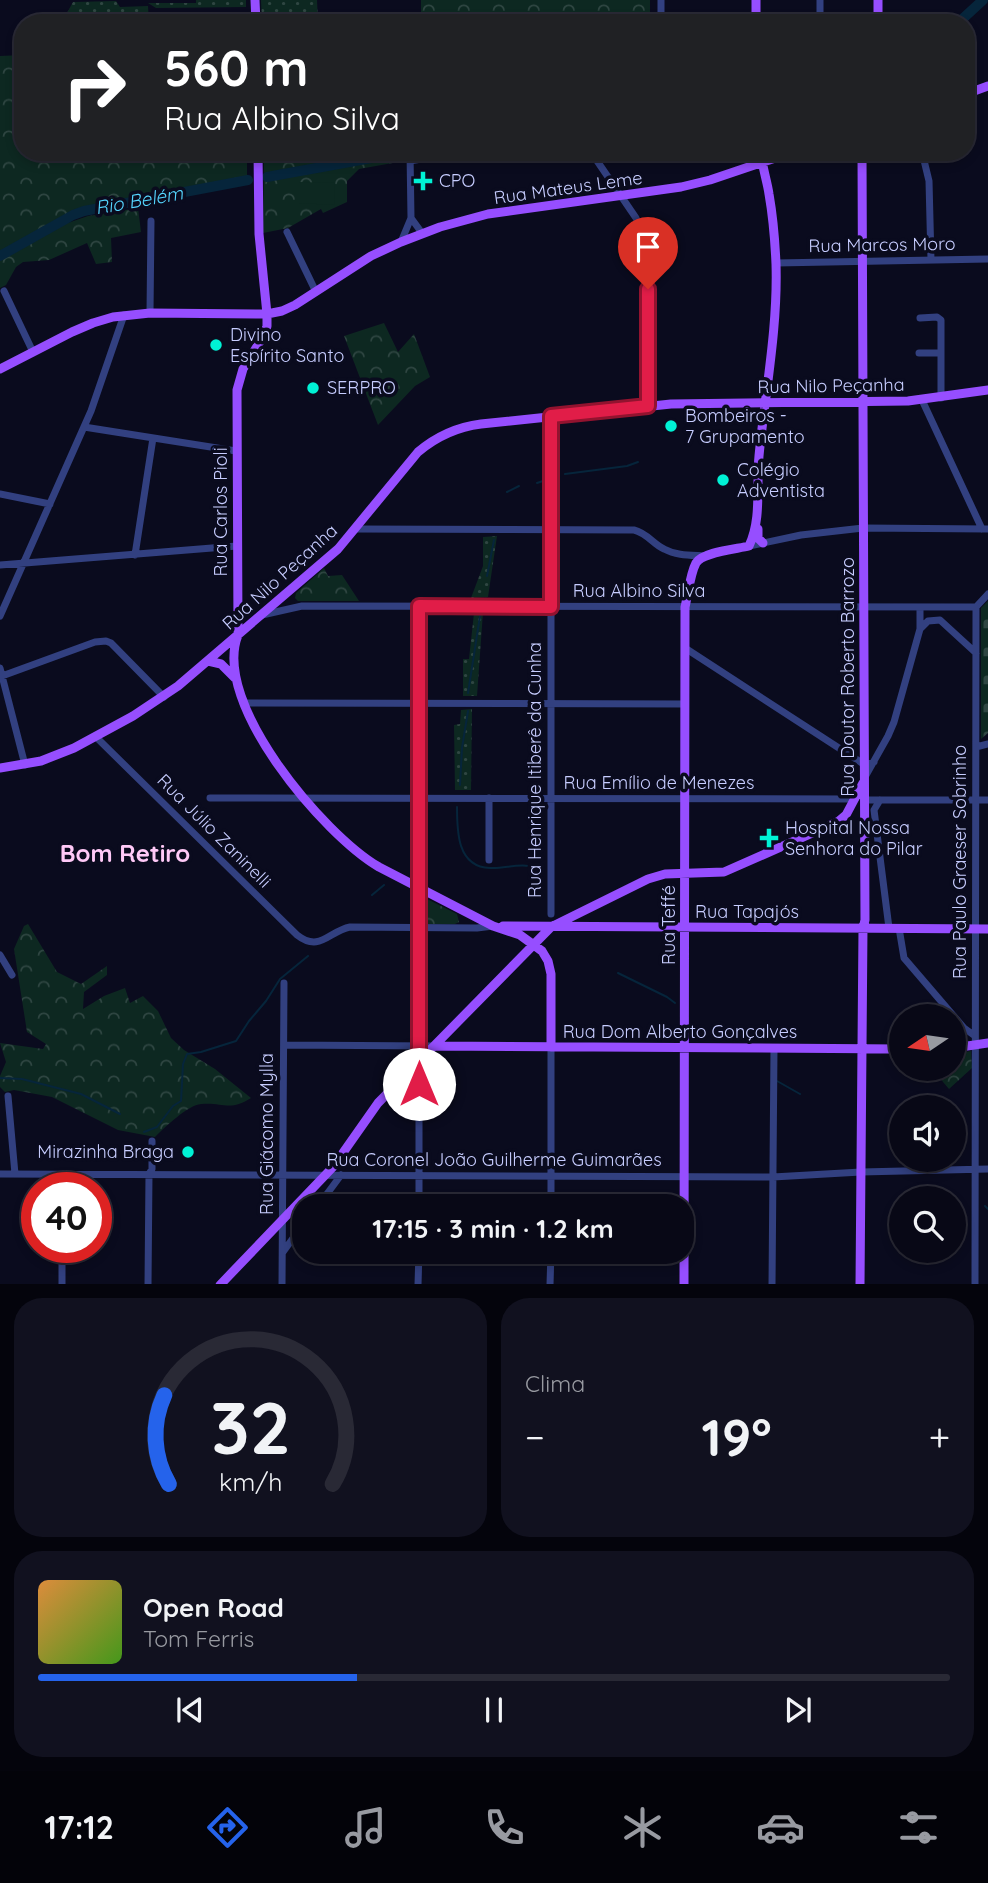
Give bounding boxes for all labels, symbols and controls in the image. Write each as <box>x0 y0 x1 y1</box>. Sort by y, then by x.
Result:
text: 560 m <box>164 37 308 98</box>
icon: right <box>49 42 140 133</box>
text: Rua Albino Silva <box>164 98 400 138</box>
street label: Rua Mateus Leme <box>492 166 644 209</box>
place label: CPO <box>439 169 475 192</box>
marker: CPO <box>413 171 433 191</box>
water label: Rio Belém <box>93 180 185 220</box>
pin <box>618 217 678 289</box>
icon: arrive <box>629 228 667 266</box>
street label: Rua Marcos Moro <box>808 232 956 257</box>
place label: Divino Espírito Santo <box>230 323 344 367</box>
marker: Divino Espírito Santo <box>208 337 224 353</box>
street label: Rua Nilo Peçanha <box>757 373 905 398</box>
place label: SERPRO <box>327 376 396 399</box>
marker: SERPRO <box>305 380 321 396</box>
place label: Bombeiros - 7 Grupamento <box>685 404 805 448</box>
marker: Bombeiros - 7 Grupamento <box>663 418 679 434</box>
street label: Rua Carlos Pioli <box>209 447 232 577</box>
place label: Colégio Adventista <box>737 458 825 502</box>
marker: Colégio Adventista <box>715 472 731 488</box>
street label: Rua Nilo Peçanha <box>217 519 342 634</box>
street label: Rua Doutor Roberto Barrozo <box>836 557 859 797</box>
street label: Rua Albino Silva <box>573 579 705 602</box>
street label: Rua Henrique Itiberê da Cunha <box>523 642 546 898</box>
street label: Rua Paulo Graeser Sobrinho <box>948 745 971 979</box>
street label: Rua Júlio Zaninelli <box>153 769 276 892</box>
street label: Rua Emílio de Menezes <box>564 771 754 794</box>
place label: Hospital Nossa Senhora do Pilar <box>785 816 923 860</box>
marker: Hospital Nossa Senhora do Pilar <box>759 828 779 848</box>
district label: Bom Retiro <box>60 838 190 868</box>
street label: Rua Teffé <box>657 885 680 965</box>
street label: Rua Tapajós <box>695 900 799 923</box>
north arrow <box>889 1004 966 1082</box>
map controls <box>889 1004 966 1263</box>
street label: Rua Dom Alberto Gonçalves <box>563 1020 797 1043</box>
position arrow <box>382 1047 456 1121</box>
street label: Rua Giácomo Mylla <box>255 1053 278 1215</box>
button: sound <box>889 1095 966 1172</box>
place label: Mirazinha Braga <box>37 1140 174 1163</box>
marker: Mirazinha Braga <box>180 1144 196 1160</box>
street label: Rua Coronel João Guilherme Guimarães <box>326 1148 662 1171</box>
speed limit sign: 40 <box>21 1172 112 1263</box>
button: search <box>889 1186 966 1263</box>
text: 17:15 · 3 min · 1.2 km <box>372 1212 614 1245</box>
text: Clima <box>525 1369 585 1398</box>
text: 32 <box>210 1381 291 1472</box>
text: 19° <box>702 1404 772 1469</box>
text: − <box>525 1413 545 1461</box>
text: + <box>929 1413 950 1461</box>
text: km/h <box>219 1465 282 1496</box>
text: Open Road <box>143 1591 284 1624</box>
text: Tom Ferris <box>143 1624 254 1653</box>
icon: previous <box>171 1691 209 1729</box>
icon: pause <box>475 1691 513 1729</box>
icon: next <box>779 1691 817 1729</box>
icon: directions <box>203 1803 252 1852</box>
icon: music <box>341 1803 390 1852</box>
icon: phone <box>480 1803 529 1852</box>
icon: climate <box>618 1803 667 1852</box>
icon: car <box>756 1803 805 1852</box>
icon: filters <box>894 1803 943 1852</box>
text: 17:12 <box>45 1807 114 1847</box>

